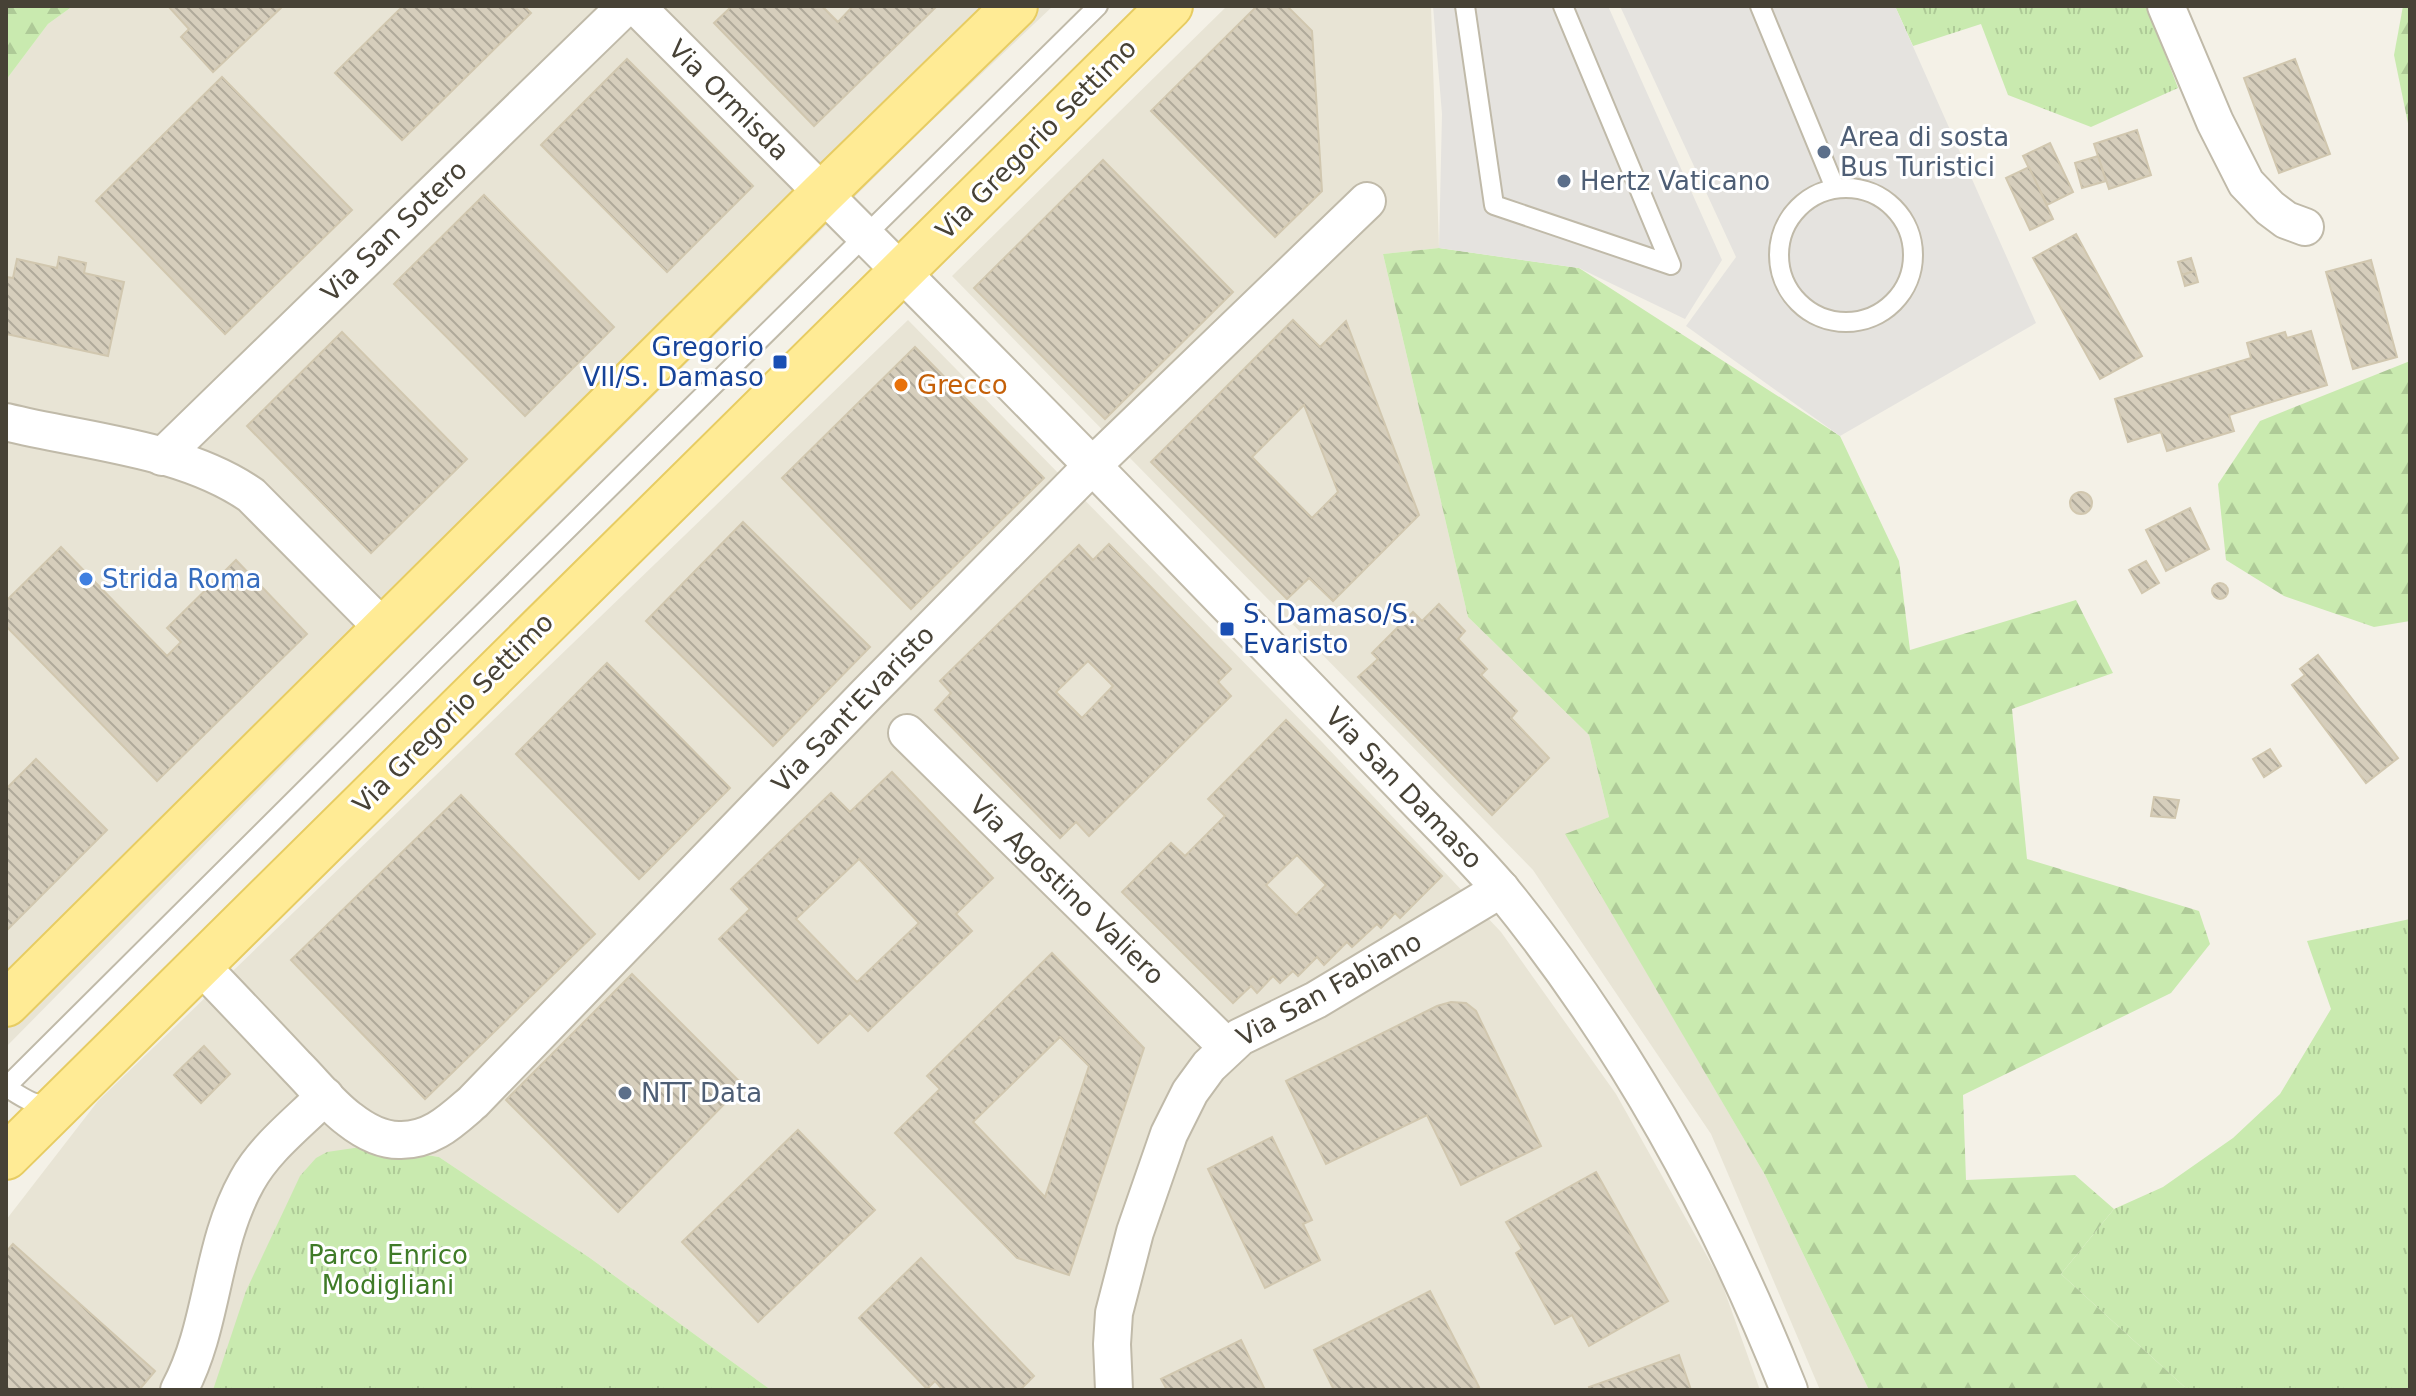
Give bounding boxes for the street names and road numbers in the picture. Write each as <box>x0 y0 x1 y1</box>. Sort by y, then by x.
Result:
street label: Via Gregorio Settimo <box>930 33 1142 245</box>
street label: Via Ormisda <box>663 34 795 166</box>
street label: Via San Sotero <box>315 154 473 308</box>
street label: Via Gregorio Settimo <box>347 607 559 819</box>
street label: Via Sant'Evaristo <box>766 619 940 799</box>
street label: Via San Damaso <box>1319 701 1489 875</box>
street label: Via Agostino Valiero <box>964 789 1170 991</box>
street label: Via San Fabiano <box>1231 926 1427 1052</box>

